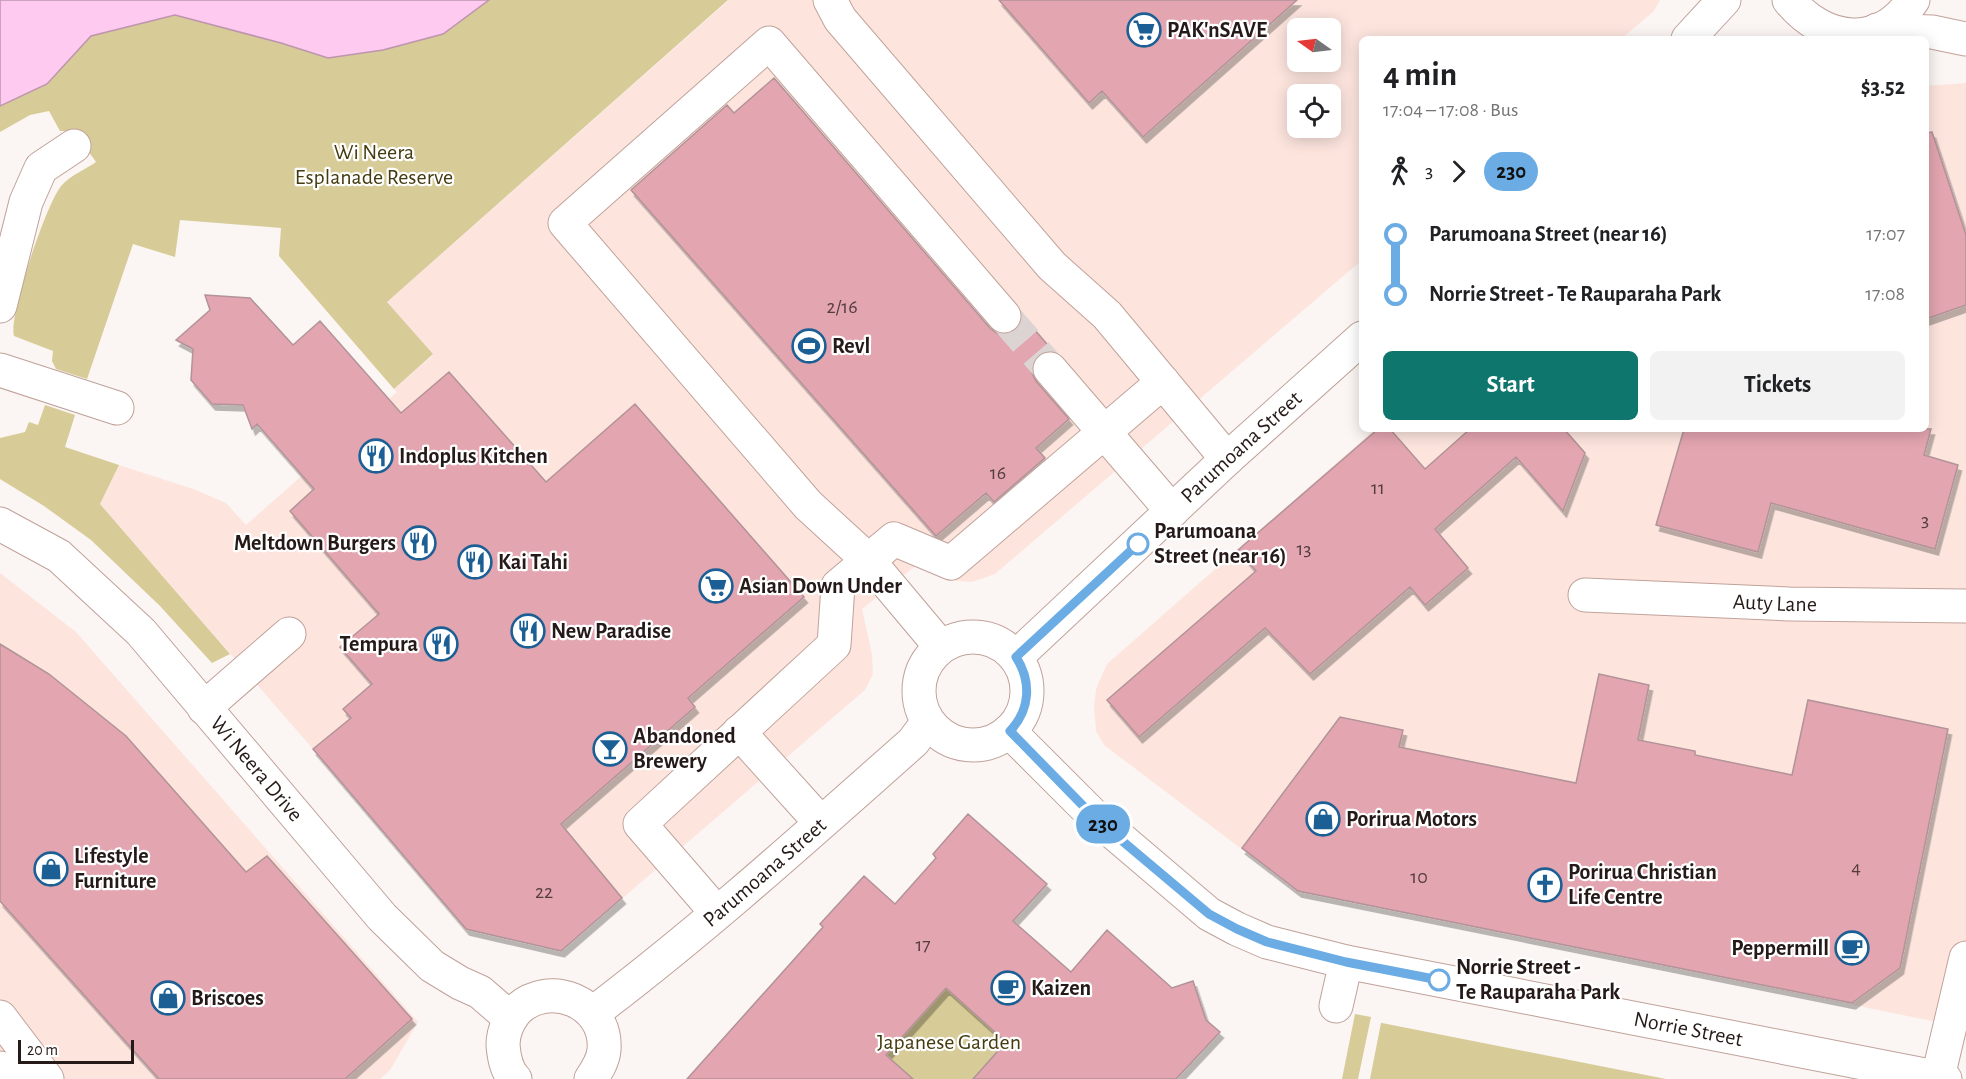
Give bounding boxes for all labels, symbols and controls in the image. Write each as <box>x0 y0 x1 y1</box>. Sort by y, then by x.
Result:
supermarket icon: PAK'nSAVE <box>1126 12 1162 48</box>
north arrow <box>1287 18 1341 72</box>
map controls <box>1287 18 1341 138</box>
place label: PAK'nSAVE <box>1167 19 1267 41</box>
text: 4 min <box>1383 59 1457 92</box>
text: $3.52 <box>1861 76 1905 98</box>
button: locate <box>1287 84 1341 138</box>
text: 17:04 – 17:08 · Bus <box>1383 100 1518 120</box>
park label: Wi Neera Esplanade Reserve <box>295 141 453 188</box>
icon: walk <box>1383 155 1416 188</box>
icon: forward <box>1442 155 1475 188</box>
text: 3 <box>1425 161 1433 181</box>
text: 230 <box>1496 161 1526 182</box>
text: Parumoana Street (near 16) <box>1429 223 1667 245</box>
text: 17:07 <box>1866 224 1905 244</box>
text: Norrie Street - Te Rauparaha Park <box>1429 283 1721 305</box>
text: 17:08 <box>1865 284 1905 304</box>
house number: 2/16 <box>826 297 858 317</box>
sports icon: Revl <box>791 328 827 364</box>
place label: Revl <box>832 335 870 357</box>
button: Start <box>1383 351 1638 420</box>
button: Tickets <box>1650 351 1905 420</box>
street label: Parumoana Street <box>1177 387 1306 507</box>
restaurant icon: Indoplus Kitchen <box>358 438 394 474</box>
place label: Indoplus Kitchen <box>399 445 548 467</box>
house number: 16 <box>990 463 1006 483</box>
house number: 11 <box>1371 478 1385 498</box>
house number: 3 <box>1921 510 1929 530</box>
place label: Parumoana Street (near 16) <box>1154 520 1287 567</box>
restaurant icon: Meltdown Burgers <box>401 525 437 561</box>
place label: Meltdown Burgers <box>234 532 396 554</box>
marker: Parumoana Street (near 16) <box>1127 533 1149 555</box>
house number: 13 <box>1296 539 1312 559</box>
restaurant icon: Kai Tahi <box>457 544 493 580</box>
place label: Kai Tahi <box>498 551 568 573</box>
supermarket icon: Asian Down Under <box>698 568 734 604</box>
place label: Asian Down Under <box>739 575 902 597</box>
street label: Auty Lane <box>1732 591 1817 615</box>
restaurant icon: New Paradise <box>510 613 546 649</box>
place label: New Paradise <box>551 620 671 642</box>
restaurant icon: Tempura <box>423 626 459 662</box>
place label: Tempura <box>339 633 418 655</box>
street label: Wi Neera Drive <box>206 712 307 825</box>
place label: Abandoned Brewery <box>633 725 736 773</box>
bar icon: Abandoned Brewery <box>592 731 628 767</box>
shop icon: Porirua Motors <box>1305 801 1341 837</box>
line badge: 230 <box>1068 804 1138 844</box>
place label: Porirua Motors <box>1346 808 1477 830</box>
street label: Parumoana Street <box>699 814 830 931</box>
text: 230 <box>1088 814 1118 835</box>
place label: Lifestyle Furniture <box>74 845 156 892</box>
shop icon: Lifestyle Furniture <box>33 851 69 887</box>
house number: 4 <box>1851 858 1861 878</box>
place label: Porirua Christian Life Centre <box>1568 861 1717 908</box>
house number: 10 <box>1410 867 1428 887</box>
church icon: Porirua Christian Life Centre <box>1527 867 1563 903</box>
house number: 22 <box>535 882 553 902</box>
cafe icon: Peppermill <box>1834 930 1870 966</box>
house number: 17 <box>915 935 931 955</box>
place label: Peppermill <box>1731 937 1829 959</box>
place label: Norrie Street - Te Rauparaha Park <box>1456 956 1620 1003</box>
marker: Norrie Street - Te Rauparaha Park <box>1428 969 1450 991</box>
cafe icon: Kaizen <box>990 970 1026 1006</box>
place label: Kaizen <box>1031 977 1091 999</box>
shop icon: Briscoes <box>150 980 186 1016</box>
place label: Briscoes <box>191 987 264 1009</box>
street label: Norrie Street <box>1632 1007 1745 1050</box>
park label: Japanese Garden <box>877 1031 1021 1053</box>
scale bar <box>18 1037 134 1064</box>
text: 20 m <box>27 1042 58 1058</box>

